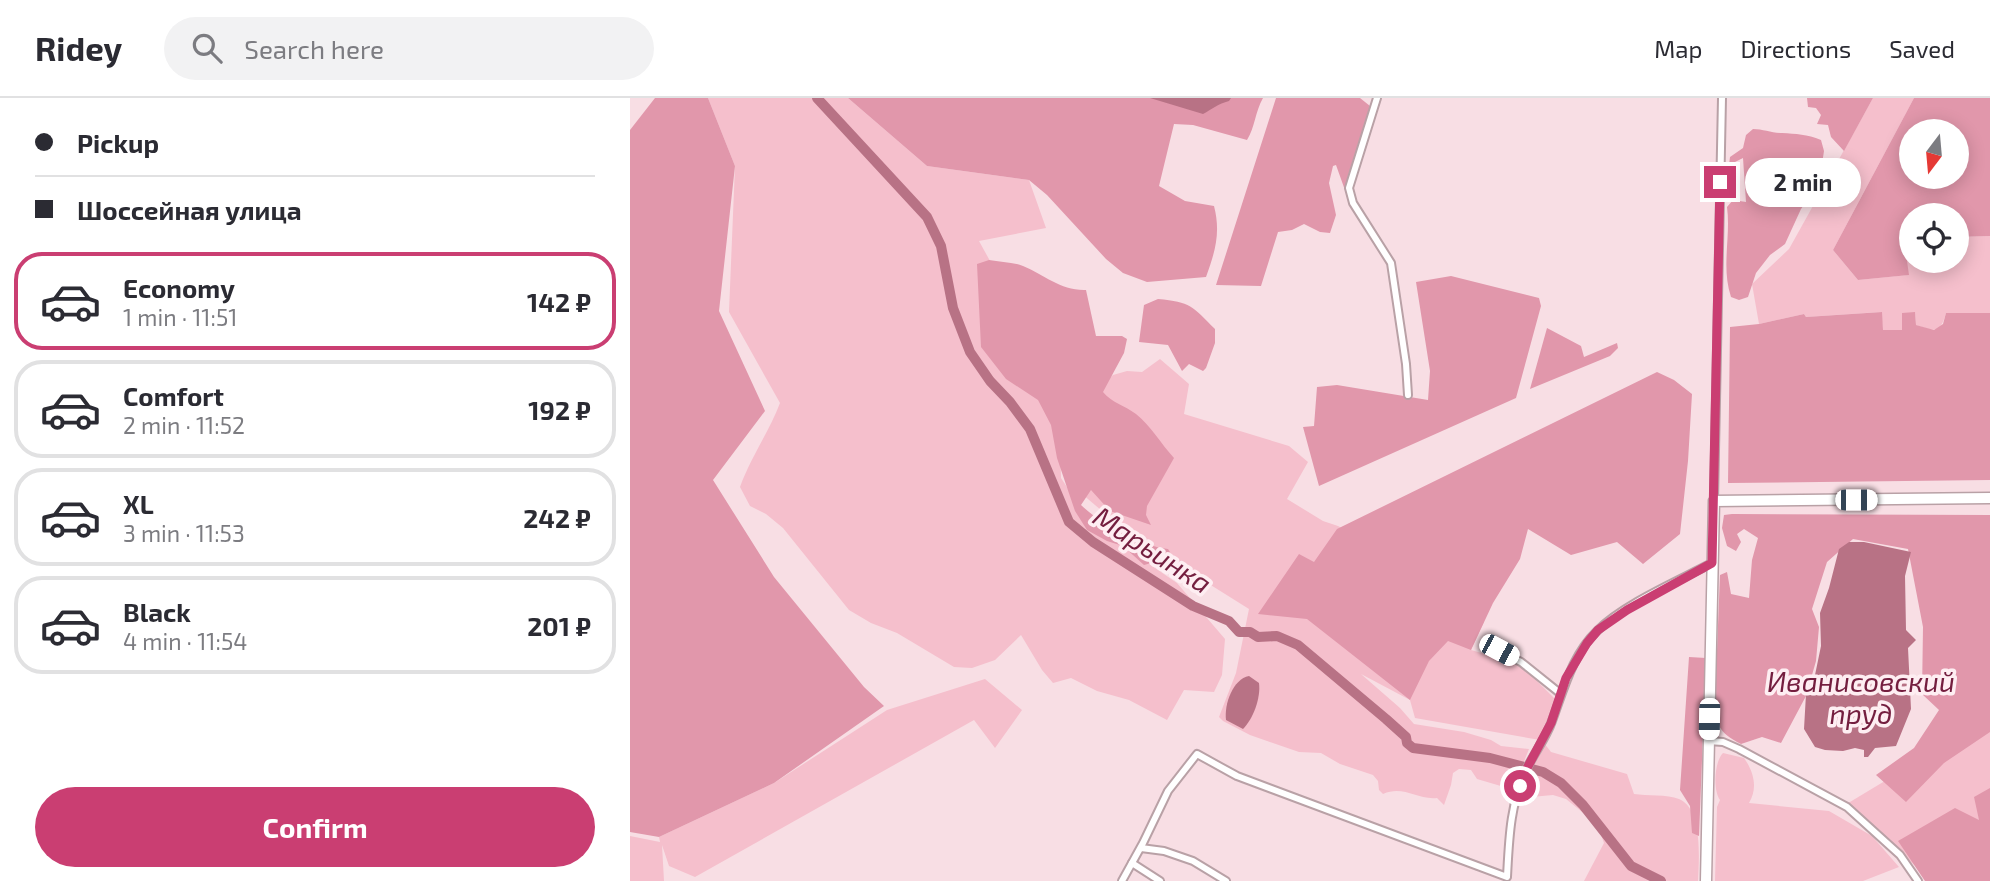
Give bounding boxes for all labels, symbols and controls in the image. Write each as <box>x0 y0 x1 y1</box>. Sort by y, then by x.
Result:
search box <box>164 17 654 80</box>
text: Ridey <box>35 28 122 68</box>
icon: search <box>188 29 226 67</box>
text: Search here <box>244 33 384 64</box>
text: Map <box>1654 34 1702 63</box>
text: Directions <box>1740 34 1851 63</box>
text: Saved <box>1889 34 1955 63</box>
north arrow <box>1899 119 1969 189</box>
map controls <box>1899 119 1969 273</box>
text: Pickup <box>77 127 159 158</box>
callout: 2 min <box>1744 158 1860 206</box>
route end <box>1704 166 1736 198</box>
text: 2 min <box>1774 168 1832 196</box>
text: Шоссейная улица <box>77 194 302 225</box>
button: locate <box>1899 203 1969 273</box>
icon: car <box>39 270 102 333</box>
text: Economy <box>123 272 235 303</box>
text: 142 ₽ <box>527 286 591 317</box>
text: 1 min · 11:51 <box>123 303 237 331</box>
icon: car <box>39 378 102 441</box>
text: Comfort <box>123 380 224 411</box>
text: 192 ₽ <box>528 394 591 425</box>
text: 2 min · 11:52 <box>123 411 245 439</box>
icon: car <box>39 486 102 549</box>
text: XL <box>123 488 154 519</box>
car <box>1836 490 1878 511</box>
water label: Марьинка <box>1087 498 1219 600</box>
text: 242 ₽ <box>523 502 591 533</box>
text: 3 min · 11:53 <box>123 519 245 547</box>
icon: car <box>39 594 102 657</box>
text: Black <box>123 596 191 627</box>
text: 201 ₽ <box>527 610 591 641</box>
text: 4 min · 11:54 <box>123 627 247 655</box>
car <box>1476 631 1523 669</box>
water label: Иванисовский пруд <box>1767 664 1955 730</box>
car <box>1699 698 1720 740</box>
route start <box>1504 770 1536 802</box>
button: Confirm <box>35 787 595 867</box>

